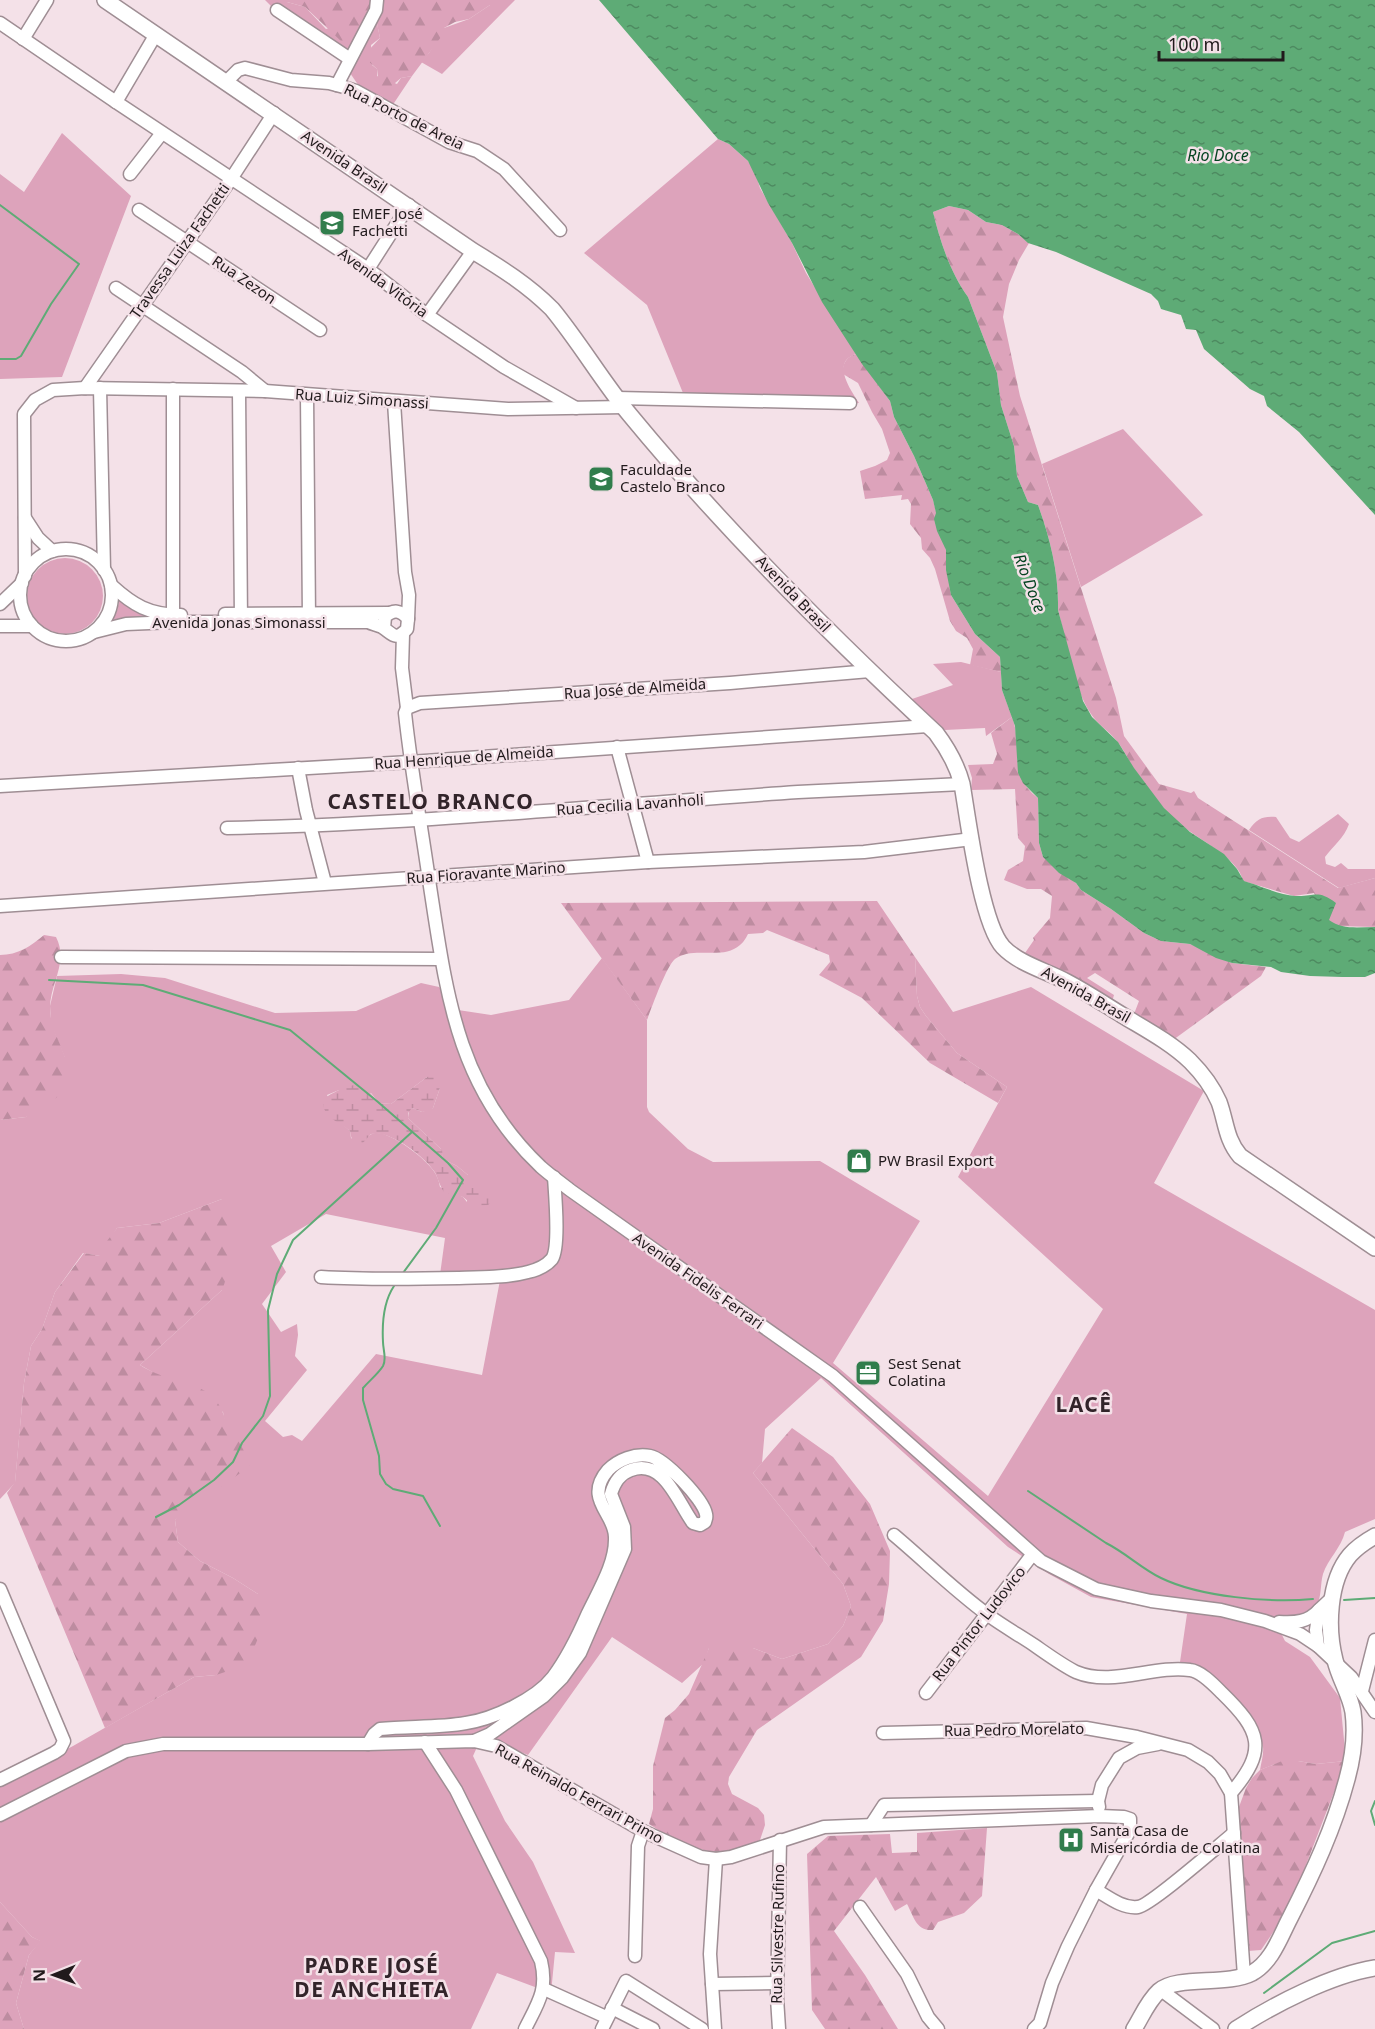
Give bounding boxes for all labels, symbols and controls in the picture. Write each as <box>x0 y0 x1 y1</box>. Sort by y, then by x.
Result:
scale bar <box>1159 24 1284 62</box>
text: 100 m <box>1168 32 1220 56</box>
street label: Rua Porto de Areia <box>341 78 468 154</box>
street label: Avenida Brasil <box>298 125 391 197</box>
water label: Rio Doce <box>1187 144 1249 166</box>
street label: Travessa Luiza Fachetti <box>125 179 234 322</box>
place label: EMEF José Fachetti <box>352 203 423 240</box>
school or university icon: EMEF José Fachetti <box>317 208 347 238</box>
street label: Avenida Vitória <box>335 243 432 321</box>
street label: Rua Zezon <box>209 250 280 308</box>
street label: Rua Luiz Simonassi <box>295 383 430 413</box>
place label: Faculdade Castelo Branco <box>620 459 725 496</box>
school or university icon: Faculdade Castelo Branco <box>586 464 616 494</box>
water label: Rio Doce <box>1009 550 1051 616</box>
street label: Avenida Brasil <box>752 551 835 636</box>
street label: Avenida Jonas Simonassi <box>152 612 326 632</box>
street label: Rua José de Almeida <box>563 673 707 703</box>
street label: Rua Henrique de Almeida <box>374 741 554 773</box>
district label: CASTELO BRANCO <box>328 787 534 815</box>
street label: Rua Cecilia Lavanholi <box>556 789 704 819</box>
street label: Rua Fioravante Marino <box>406 856 566 888</box>
street label: Avenida Brasil <box>1038 961 1135 1027</box>
shop icon: PW Brasil Export <box>844 1146 874 1176</box>
place label: PW Brasil Export <box>878 1150 995 1170</box>
street label: Avenida Fidelis Ferrari <box>629 1227 768 1333</box>
place label: Sest Senat Colatina <box>888 1353 962 1390</box>
office icon: Sest Senat Colatina <box>853 1358 883 1388</box>
district label: LACÊ <box>1055 1390 1113 1418</box>
street label: Rua Pintor Ludovico <box>927 1562 1029 1685</box>
street label: Rua Pedro Morelato <box>944 1718 1084 1740</box>
street label: Rua Reinaldo Ferrari Primo <box>492 1738 667 1848</box>
place label: Santa Casa de Misericórdia de Colatina <box>1090 1820 1260 1857</box>
hospital icon: Santa Casa de Misericórdia de Colatina <box>1056 1825 1086 1855</box>
street label: Rua Silvestre Rufino <box>766 1864 788 2004</box>
north arrow <box>24 1945 84 2005</box>
district label: PADRE JOSÉ DE ANCHIETA <box>294 1951 450 2003</box>
text: N <box>28 1969 50 1982</box>

